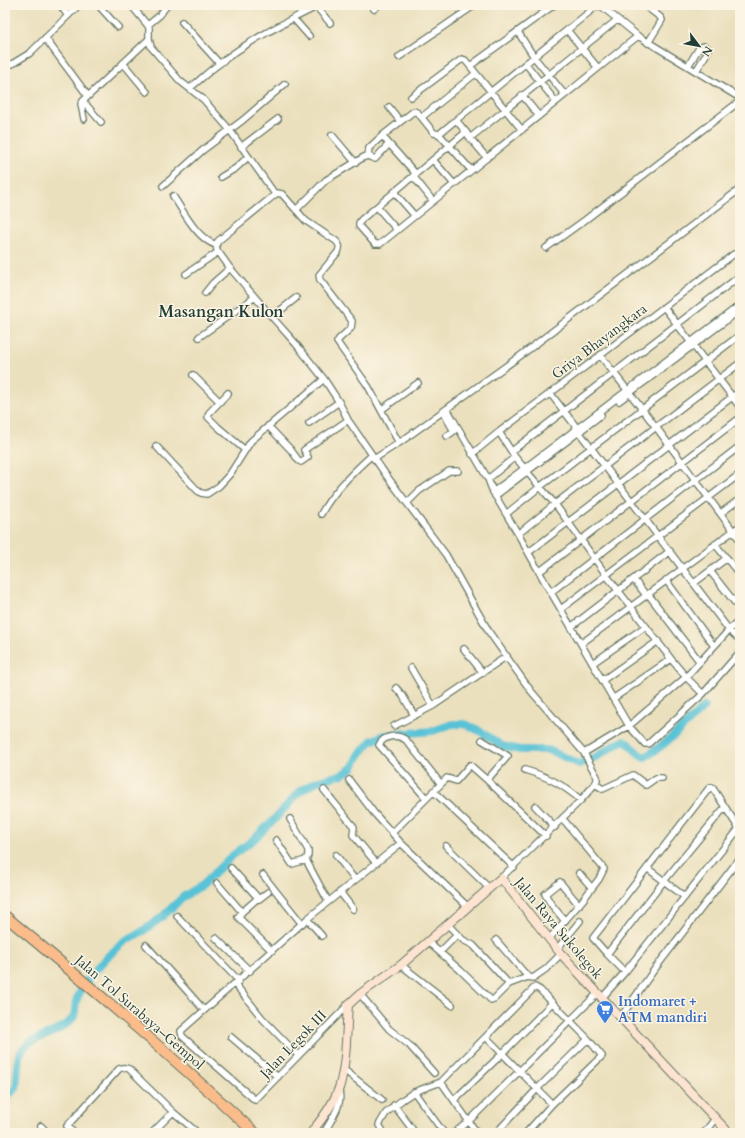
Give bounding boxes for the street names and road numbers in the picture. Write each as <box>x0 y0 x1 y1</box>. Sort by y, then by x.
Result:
street label: Griya Bhayangkara <box>548 299 651 383</box>
street label: Jalan Raya Sukolegok <box>509 872 607 984</box>
street label: Jalan Tol Surabaya–Gempol <box>69 950 209 1074</box>
street label: Jalan Legok III <box>255 1006 331 1084</box>

